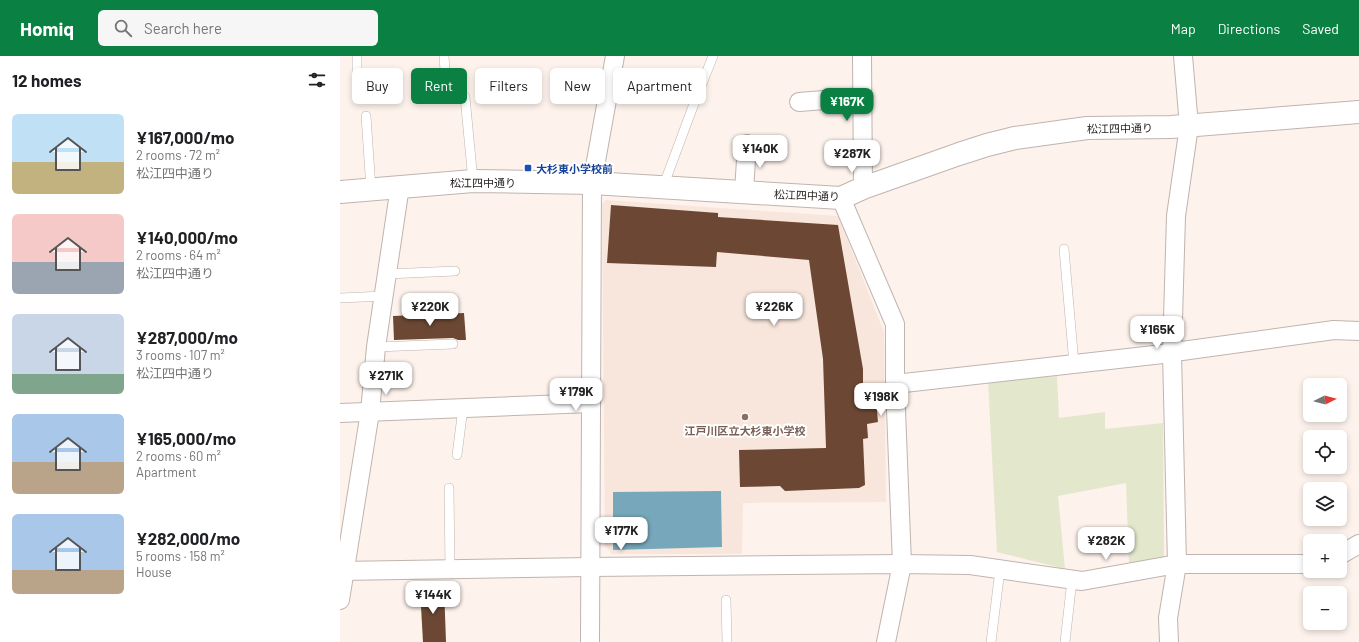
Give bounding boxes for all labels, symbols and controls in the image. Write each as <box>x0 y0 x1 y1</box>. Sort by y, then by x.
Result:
search box <box>98 10 378 46</box>
text: Homiq <box>20 17 74 40</box>
icon: search <box>112 17 134 39</box>
text: Search here <box>144 19 222 37</box>
text: Map <box>1171 20 1196 37</box>
text: Directions <box>1218 20 1280 37</box>
text: Saved <box>1302 20 1339 37</box>
chip: Buy <box>352 68 403 104</box>
chip: Rent <box>411 68 467 104</box>
chip: Filters <box>475 68 542 104</box>
chip: New <box>550 68 605 104</box>
chip: Apartment <box>613 68 706 104</box>
icon: filters <box>306 69 328 91</box>
text: 12 homes <box>12 70 82 90</box>
pin: ¥167K <box>819 88 875 122</box>
text: ¥167K <box>829 93 865 109</box>
street label: 松江四中通り <box>1087 121 1153 135</box>
text: ¥167,000/mo <box>136 127 234 147</box>
icon: home <box>44 130 92 178</box>
pin: ¥140K <box>732 135 788 169</box>
text: ¥140K <box>742 140 778 156</box>
pin: ¥287K <box>824 140 880 174</box>
text: ¥287K <box>833 145 871 161</box>
text: 2 rooms · 72 m² <box>136 147 220 163</box>
place label: 大杉東小学校前 <box>536 162 613 175</box>
marker: 大杉東小学校前 <box>523 163 533 173</box>
text: 松江四中通り <box>136 165 214 181</box>
street label: 松江四中通り <box>450 176 516 189</box>
street label: 松江四中通り <box>774 187 840 203</box>
text: ¥140,000/mo <box>136 227 238 247</box>
icon: home <box>44 230 92 278</box>
text: 2 rooms · 64 m² <box>136 247 221 263</box>
text: 松江四中通り <box>136 265 214 281</box>
pin: ¥220K <box>402 293 458 327</box>
pin: ¥226K <box>746 293 802 327</box>
text: ¥220K <box>410 298 450 314</box>
text: ¥226K <box>755 298 793 314</box>
pin: ¥165K <box>1129 316 1185 350</box>
text: ¥165K <box>1139 321 1175 337</box>
text: ¥287,000/mo <box>136 327 238 347</box>
icon: home <box>44 330 92 378</box>
text: 3 rooms · 107 m² <box>136 347 225 363</box>
pin: ¥271K <box>358 362 414 396</box>
text: 松江四中通り <box>136 365 214 381</box>
text: ¥271K <box>368 367 404 383</box>
pin: ¥179K <box>548 378 604 412</box>
north arrow <box>1303 378 1347 422</box>
map controls <box>1303 378 1347 630</box>
text: ¥179K <box>558 383 594 399</box>
pin: ¥198K <box>853 383 909 417</box>
text: ¥198K <box>863 388 899 404</box>
marker: 江戸川区立大杉東小学校 <box>740 412 750 422</box>
place label: 江戸川区立大杉東小学校 <box>685 424 806 437</box>
text: ¥165,000/mo <box>136 428 236 448</box>
icon: home <box>44 430 92 478</box>
button: locate <box>1303 430 1347 474</box>
text: 2 rooms · 60 m² <box>136 448 221 464</box>
text: Apartment <box>136 464 197 480</box>
button: layers <box>1303 482 1347 526</box>
pin: ¥177K <box>593 517 649 551</box>
text: ¥177K <box>604 522 638 538</box>
pin: ¥282K <box>1078 527 1134 561</box>
text: ¥282,000/mo <box>136 528 240 548</box>
icon: home <box>44 530 92 578</box>
text: ¥282K <box>1087 532 1125 548</box>
button: + <box>1303 534 1347 578</box>
text: 5 rooms · 158 m² <box>136 548 225 564</box>
text: House <box>136 564 172 580</box>
pin: ¥144K <box>405 581 461 615</box>
text: ¥144K <box>414 586 452 602</box>
button: − <box>1303 586 1347 630</box>

